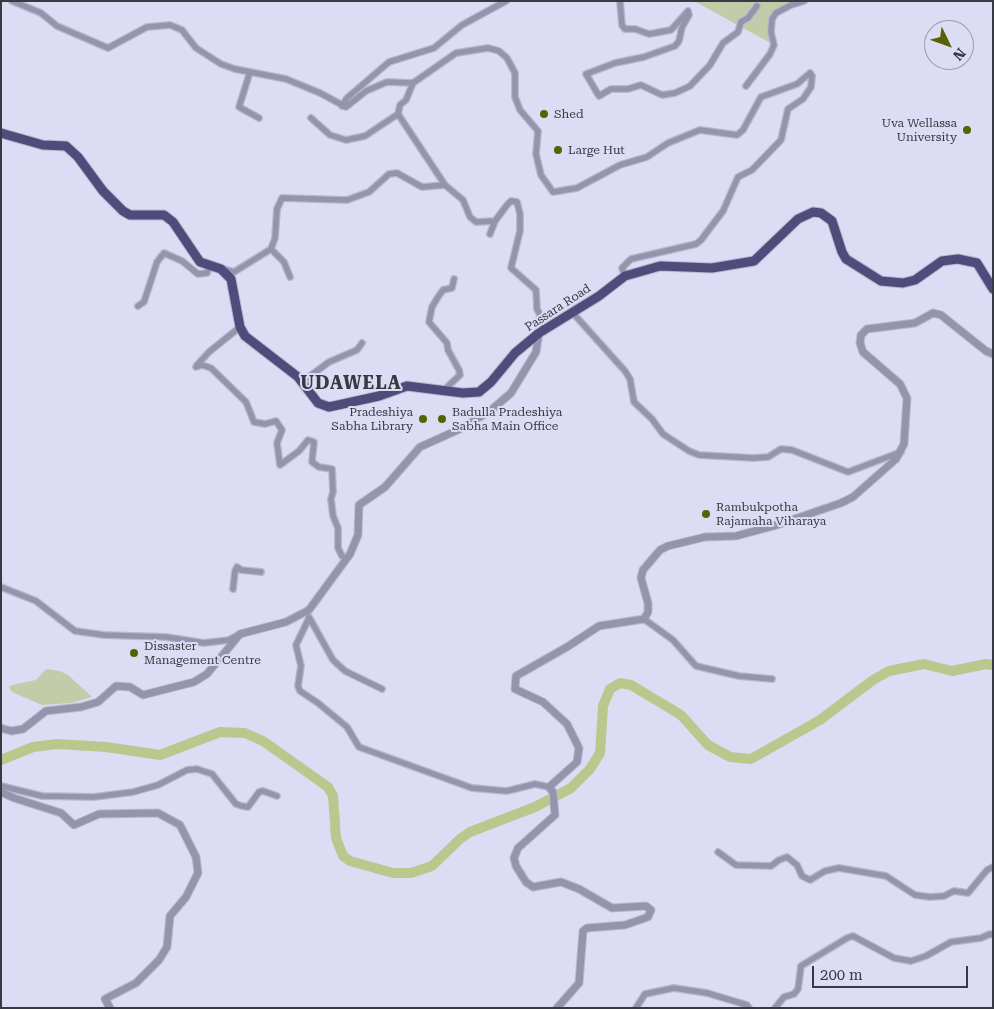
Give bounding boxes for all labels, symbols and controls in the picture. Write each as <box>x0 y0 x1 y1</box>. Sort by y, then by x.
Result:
north arrow <box>924 20 974 70</box>
text: N <box>950 45 969 64</box>
place label: Shed <box>554 107 584 121</box>
marker: Shed <box>538 108 550 120</box>
place label: Uva Wellassa University <box>882 116 957 144</box>
marker: Uva Wellassa University <box>961 124 973 136</box>
place label: Large Hut <box>568 143 625 157</box>
marker: Large Hut <box>552 144 564 156</box>
street label: Passara Road <box>522 281 594 335</box>
district label: UDAWELA <box>299 373 403 395</box>
place label: Pradeshiya Sabha Library <box>331 405 413 433</box>
place label: Badulla Pradeshiya Sabha Main Office <box>452 405 562 433</box>
marker: Pradeshiya Sabha Library <box>417 413 429 425</box>
marker: Badulla Pradeshiya Sabha Main Office <box>436 413 448 425</box>
place label: Rambukpotha Rajamaha Viharaya <box>716 500 826 528</box>
marker: Rambukpotha Rajamaha Viharaya <box>700 508 712 520</box>
place label: Dissaster Management Centre <box>144 639 261 667</box>
marker: Dissaster Management Centre <box>128 647 140 659</box>
scale bar <box>814 956 970 988</box>
text: 200 m <box>820 966 863 984</box>

